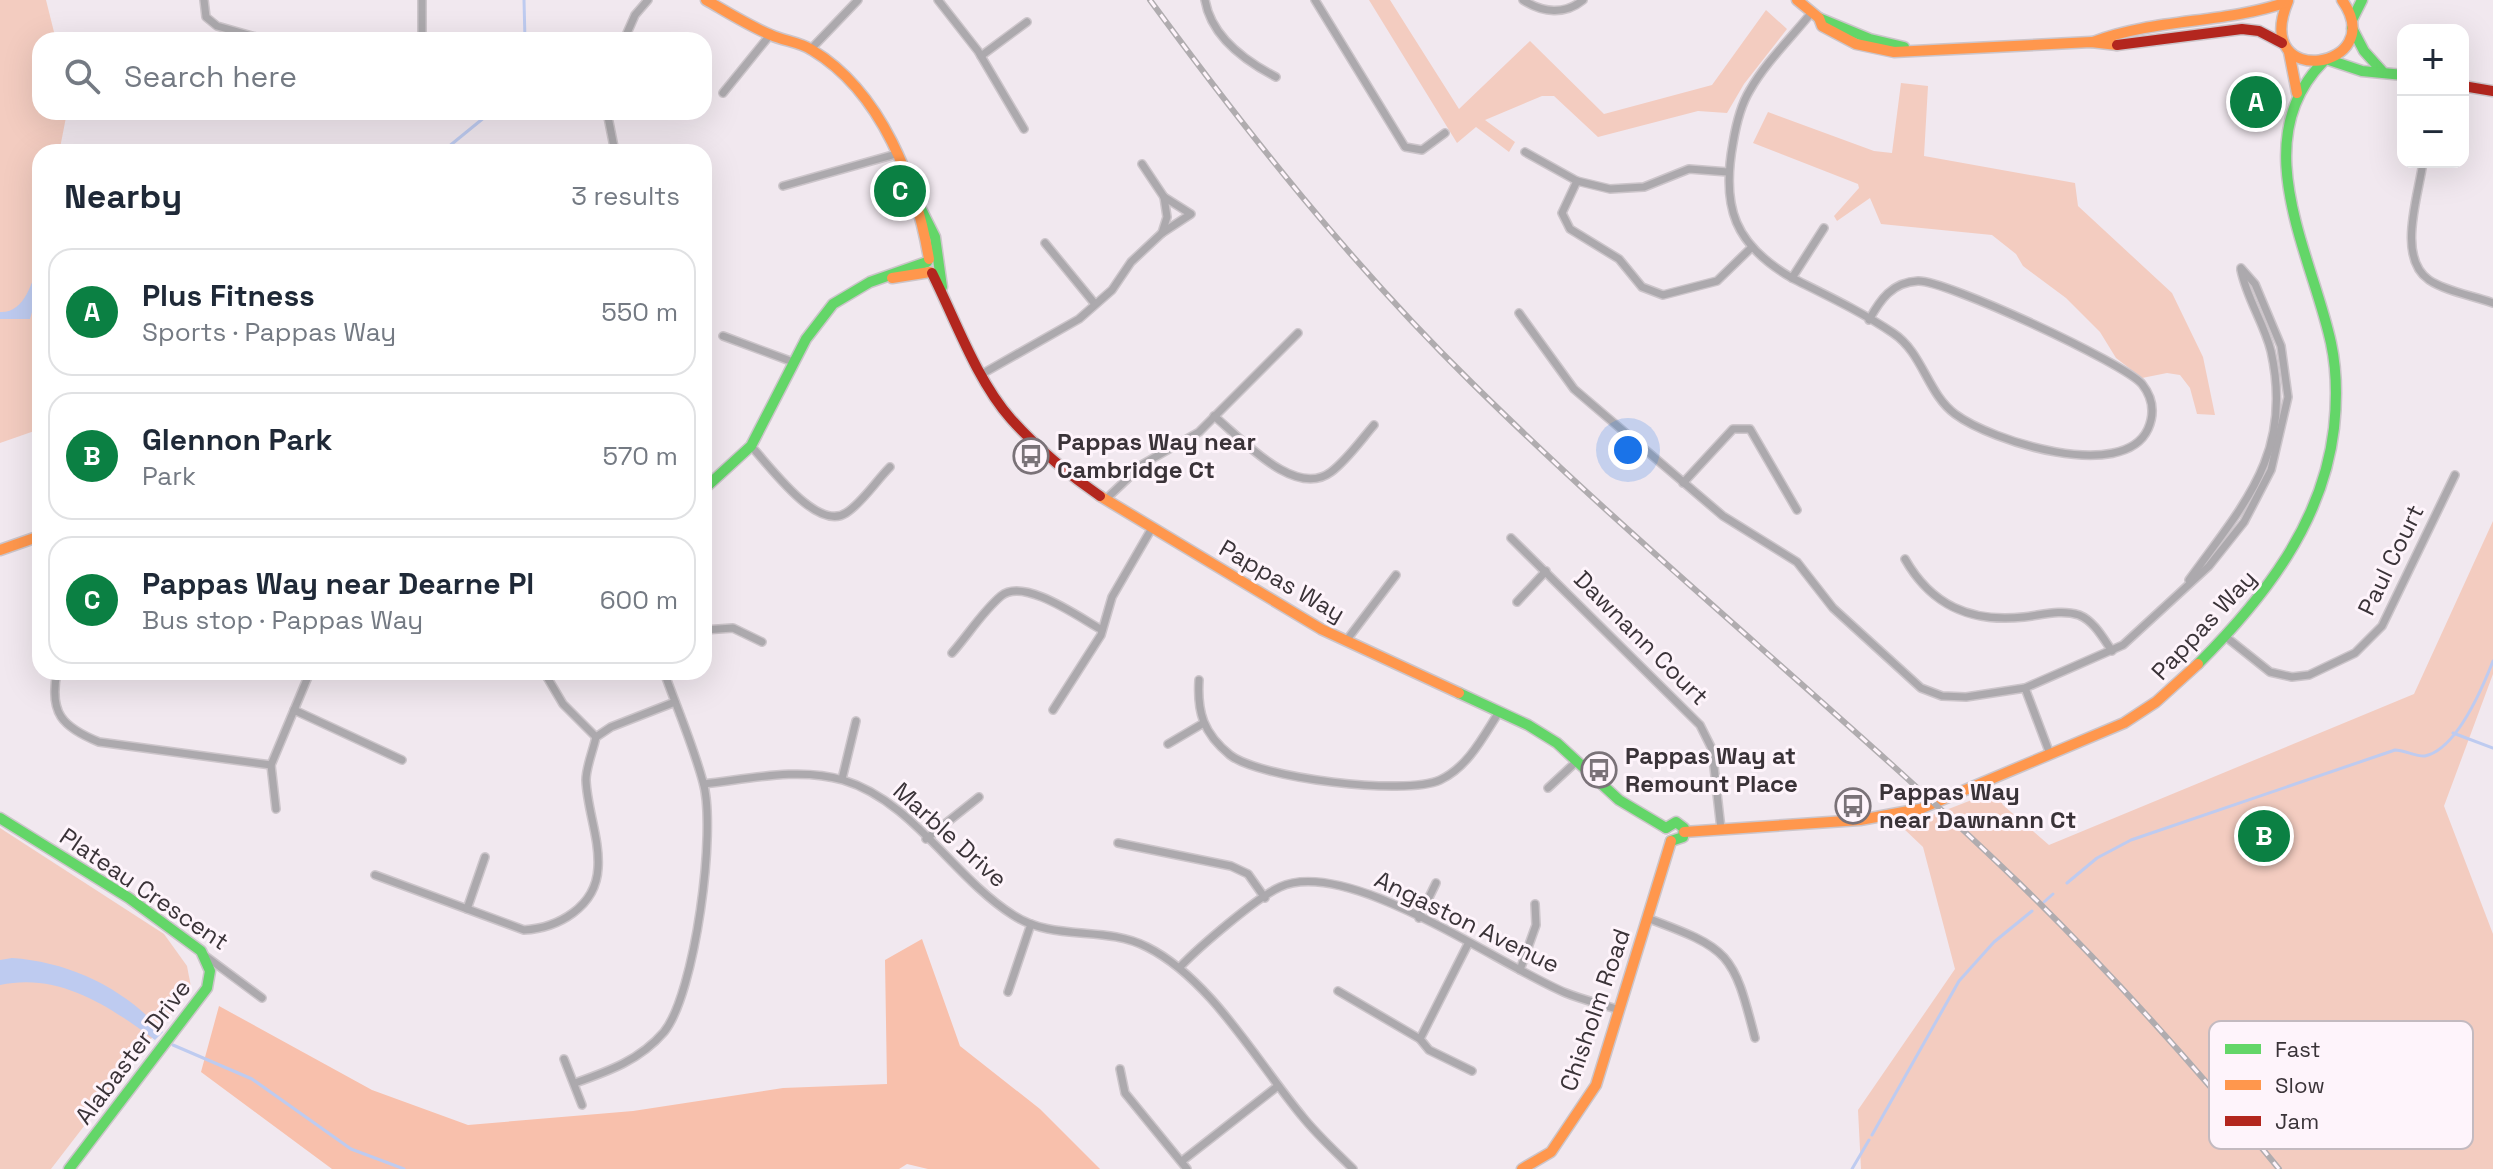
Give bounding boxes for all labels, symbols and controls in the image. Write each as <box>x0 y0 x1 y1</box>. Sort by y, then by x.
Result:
map controls <box>2397 24 2469 168</box>
button: + <box>2397 24 2469 96</box>
search box <box>32 32 712 120</box>
icon: search <box>60 54 104 98</box>
text: Search here <box>124 57 297 96</box>
pin: A <box>2230 72 2282 132</box>
button: − <box>2397 96 2469 168</box>
pin: C <box>874 161 926 221</box>
text: Nearby <box>64 175 182 218</box>
text: 3 results <box>571 179 680 213</box>
text: Plus Fitness <box>142 276 315 315</box>
text: A <box>84 295 100 329</box>
text: 550 m <box>601 295 678 329</box>
text: Sports · Pappas Way <box>142 315 396 349</box>
text: Glennon Park <box>142 420 333 459</box>
place label: Pappas Way near Cambridge Ct <box>1057 426 1256 485</box>
your location <box>1608 430 1648 470</box>
bus stop icon: Pappas Way near Cambridge Ct <box>1012 437 1050 475</box>
text: B <box>83 439 101 473</box>
text: 570 m <box>603 439 678 473</box>
text: Park <box>142 459 196 493</box>
street label: Paul Court <box>2350 499 2431 620</box>
street label: Pappas Way <box>1214 532 1351 629</box>
street label: Pappas Way <box>2145 563 2263 686</box>
text: Pappas Way near Dearne Pl <box>142 564 534 603</box>
street label: Dawnann Court <box>1568 564 1715 711</box>
text: C <box>84 583 100 617</box>
text: 600 m <box>600 583 678 617</box>
text: Bus stop · Pappas Way <box>142 603 423 637</box>
place label: Pappas Way at Remount Place <box>1625 740 1798 799</box>
bus stop icon: Pappas Way at Remount Place <box>1580 751 1618 789</box>
street label: Marble Drive <box>887 775 1014 894</box>
place label: Pappas Way near Dawnann Ct <box>1879 776 2076 835</box>
bus stop icon: Pappas Way near Dawnann Ct <box>1834 787 1872 825</box>
pin: B <box>2238 806 2290 866</box>
street label: Plateau Crescent <box>54 821 235 957</box>
street label: Angaston Avenue <box>1370 863 1565 980</box>
street label: Chisholm Road <box>1552 925 1637 1095</box>
street label: Alabaster Drive <box>68 973 197 1130</box>
legend <box>2209 1021 2473 1149</box>
text: Fast <box>2275 1035 2321 1063</box>
text: Slow <box>2275 1071 2325 1099</box>
text: Jam <box>2275 1107 2319 1135</box>

